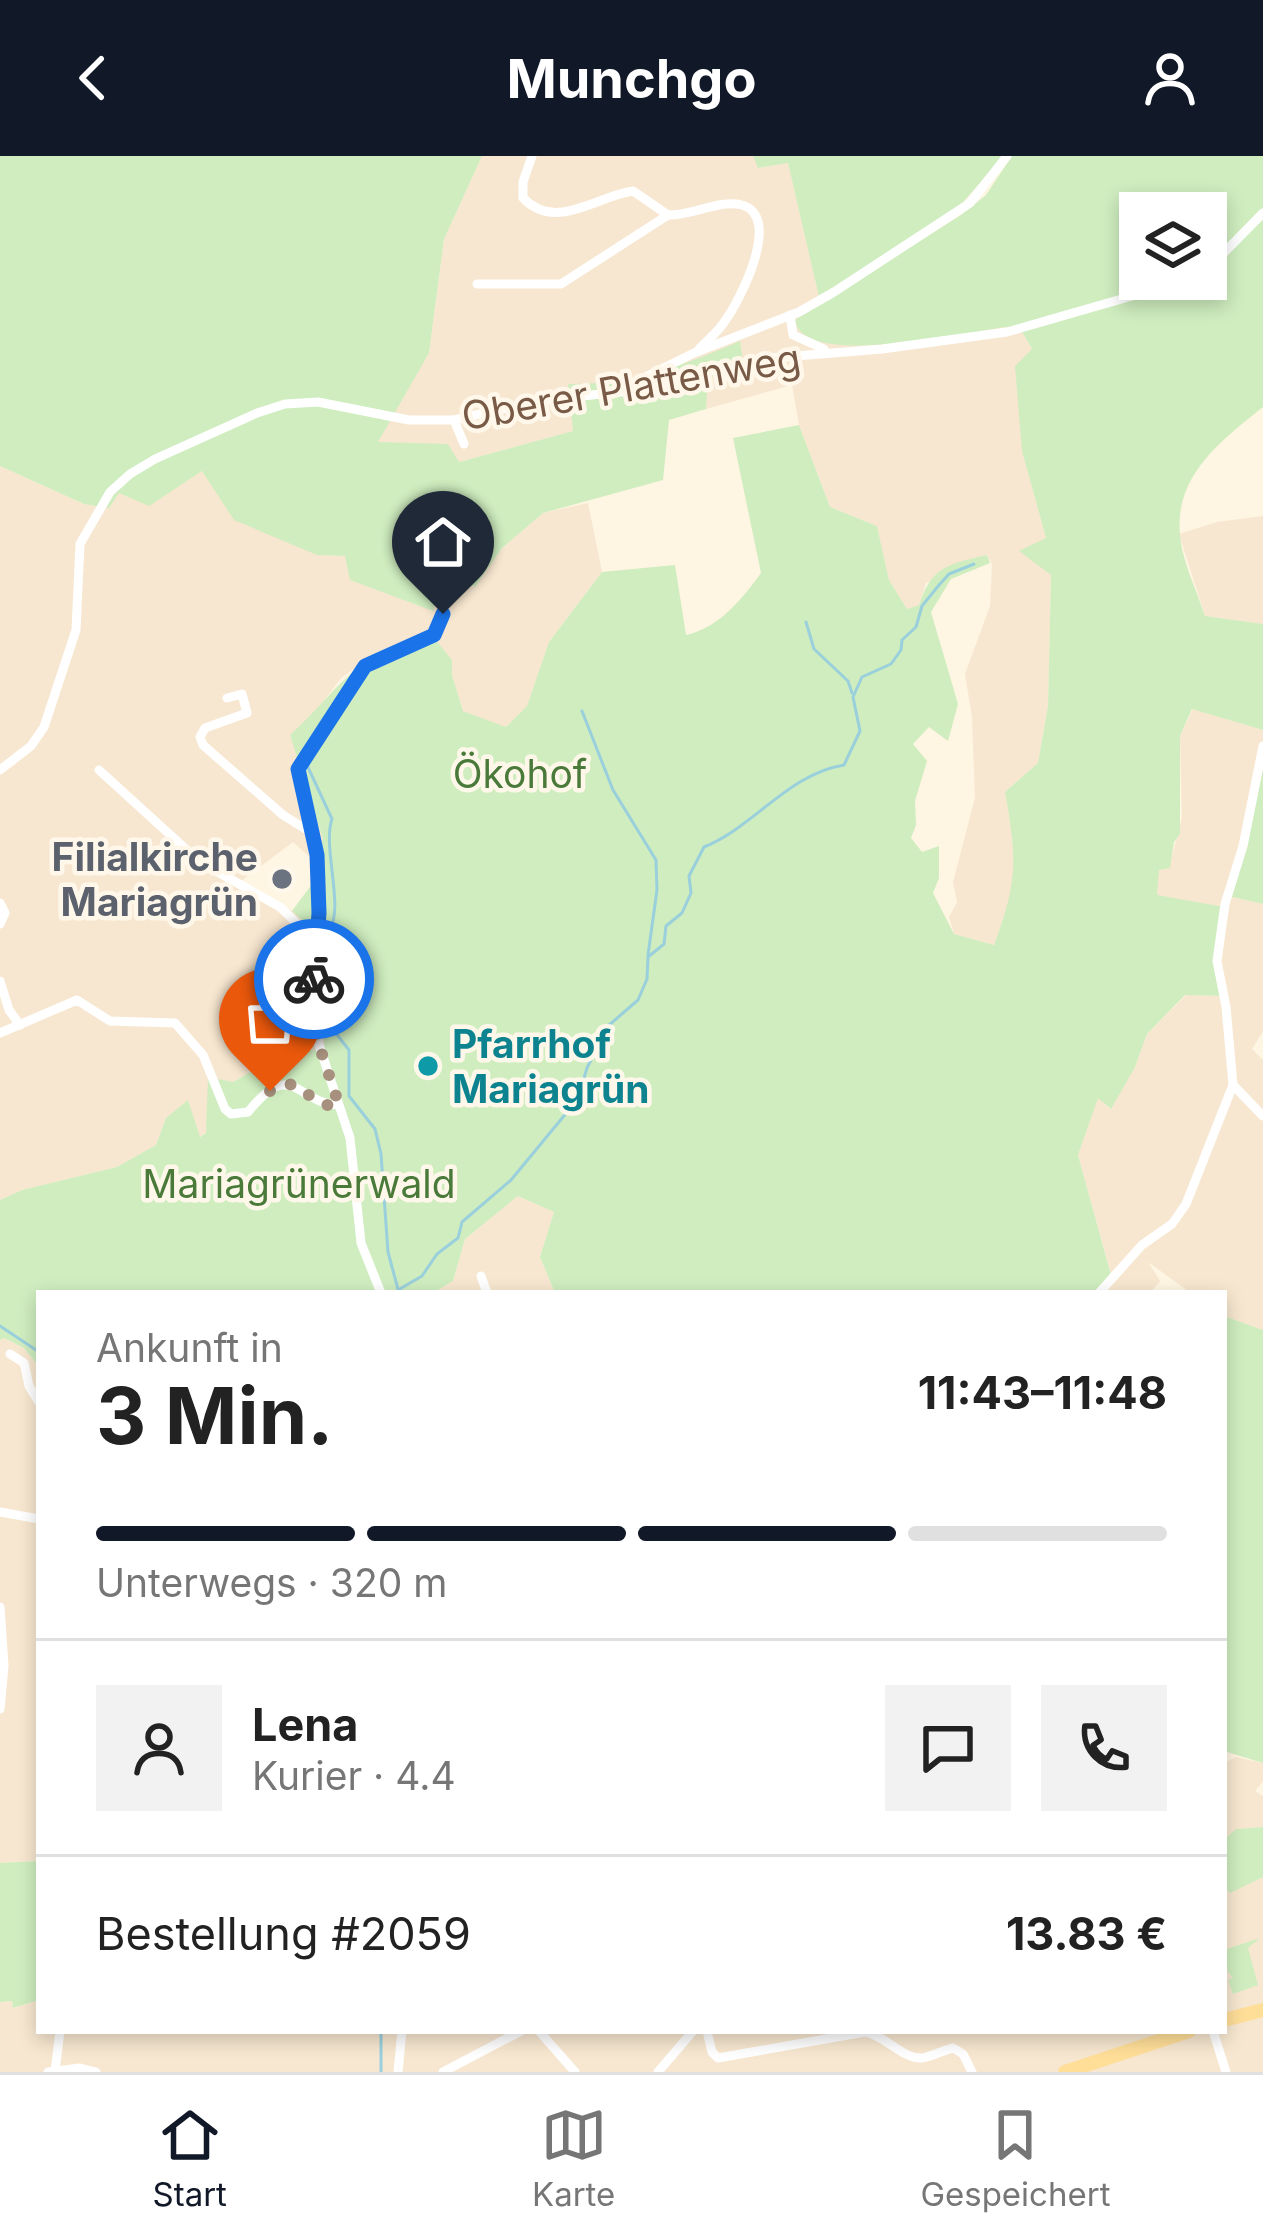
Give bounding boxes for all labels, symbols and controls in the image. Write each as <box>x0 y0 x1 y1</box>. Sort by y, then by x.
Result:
icon: back <box>60 45 126 111</box>
icon: person <box>1137 45 1203 111</box>
text: Munchgo <box>506 46 757 111</box>
map controls <box>1119 192 1227 300</box>
button: layers <box>1119 192 1227 300</box>
street label: Oberer Plattenweg <box>458 334 804 439</box>
pin <box>392 491 494 614</box>
icon: home <box>410 509 476 575</box>
park label: Ökohof <box>453 750 587 797</box>
place label: Filialkirche Mariagrün <box>52 833 258 925</box>
marker: Filialkirche Mariagrün <box>269 866 295 892</box>
courier <box>254 919 374 1039</box>
icon: bike <box>281 946 347 1012</box>
pin <box>219 968 321 1091</box>
icon: bag <box>237 986 303 1052</box>
place label: Pfarrhof Mariagrün <box>452 1020 649 1112</box>
marker: Pfarrhof Mariagrün <box>415 1053 441 1079</box>
park label: Mariagrünerwald <box>142 1160 456 1207</box>
text: Ankunft in <box>96 1324 283 1371</box>
text: 11:43–11:48 <box>918 1365 1167 1420</box>
text: 3 Min. <box>96 1368 333 1463</box>
text: Unterwegs · 320 m <box>96 1559 447 1606</box>
button: person <box>96 1685 222 1811</box>
button: chat <box>885 1685 1011 1811</box>
button: phone <box>1041 1685 1167 1811</box>
text: Lena <box>252 1697 358 1752</box>
text: Kurier · 4.4 <box>252 1752 456 1799</box>
text: Bestellung #2059 <box>96 1906 471 1961</box>
text: 13.83 € <box>1006 1906 1167 1961</box>
tab: Start <box>153 2102 227 2214</box>
tab: Karte <box>532 2102 615 2214</box>
tab: Gespeichert <box>920 2102 1110 2214</box>

